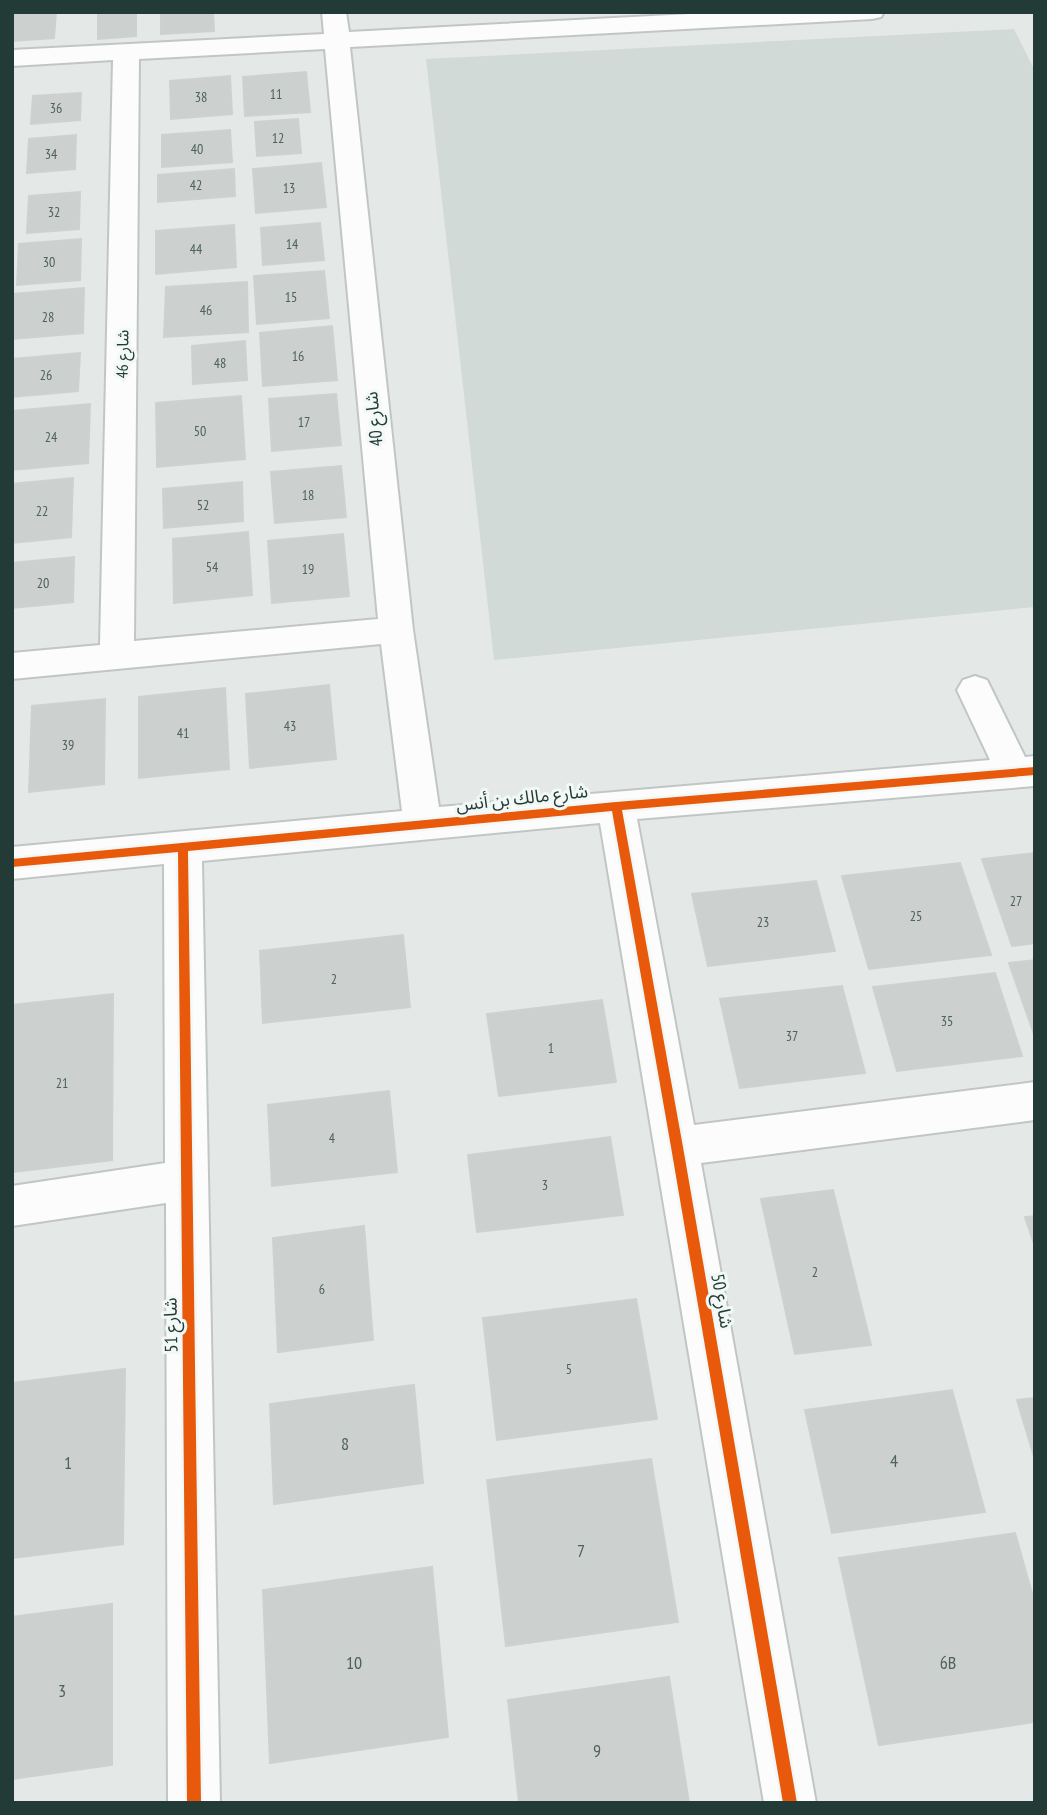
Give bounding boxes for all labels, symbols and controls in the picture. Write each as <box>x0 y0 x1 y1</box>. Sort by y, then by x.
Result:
house number: 11 <box>270 85 282 103</box>
house number: 38 <box>195 88 207 106</box>
house number: 36 <box>50 99 62 117</box>
house number: 12 <box>272 129 284 147</box>
house number: 40 <box>191 140 203 158</box>
house number: 34 <box>45 145 58 163</box>
house number: 42 <box>190 176 202 194</box>
house number: 13 <box>283 179 295 197</box>
house number: 32 <box>48 203 60 221</box>
house number: 14 <box>286 235 299 253</box>
house number: 44 <box>190 240 203 258</box>
house number: 30 <box>43 253 55 271</box>
house number: 15 <box>285 288 297 306</box>
house number: 46 <box>200 301 212 319</box>
house number: 28 <box>42 308 54 326</box>
street label: شارع 46 <box>112 329 135 379</box>
house number: 16 <box>292 347 304 365</box>
house number: 48 <box>214 354 226 372</box>
house number: 26 <box>40 366 52 384</box>
street label: شارع 40 <box>359 390 391 448</box>
house number: 17 <box>298 413 310 431</box>
house number: 50 <box>194 422 206 440</box>
house number: 24 <box>45 428 58 446</box>
house number: 18 <box>302 486 314 504</box>
house number: 52 <box>197 496 209 514</box>
house number: 22 <box>36 502 48 520</box>
house number: 54 <box>206 558 219 576</box>
house number: 19 <box>302 560 314 578</box>
house number: 20 <box>37 574 49 592</box>
house number: 43 <box>284 717 296 735</box>
house number: 41 <box>177 724 189 742</box>
house number: 39 <box>62 736 74 754</box>
street label: شارع مالك بن أنس <box>455 779 589 819</box>
house number: 27 <box>1010 892 1022 910</box>
house number: 25 <box>910 907 922 925</box>
house number: 23 <box>757 913 769 931</box>
house number: 2 <box>331 970 337 988</box>
house number: 35 <box>941 1012 953 1030</box>
house number: 37 <box>786 1027 798 1045</box>
house number: 1 <box>548 1039 554 1057</box>
house number: 21 <box>56 1074 68 1092</box>
house number: 4 <box>329 1129 336 1147</box>
house number: 3 <box>542 1176 548 1194</box>
house number: 2 <box>812 1263 818 1281</box>
street label: شارع 50 <box>703 1272 739 1331</box>
house number: 6 <box>319 1280 325 1298</box>
street label: شارع 51 <box>159 1297 185 1353</box>
house number: 5 <box>566 1360 572 1378</box>
house number: 8 <box>341 1432 349 1455</box>
house number: 4 <box>890 1449 898 1472</box>
house number: 1 <box>64 1451 72 1474</box>
house number: 7 <box>577 1539 585 1562</box>
house number: 10 <box>346 1651 362 1674</box>
house number: 6B <box>940 1651 956 1674</box>
house number: 3 <box>58 1679 66 1702</box>
house number: 9 <box>593 1739 601 1762</box>

